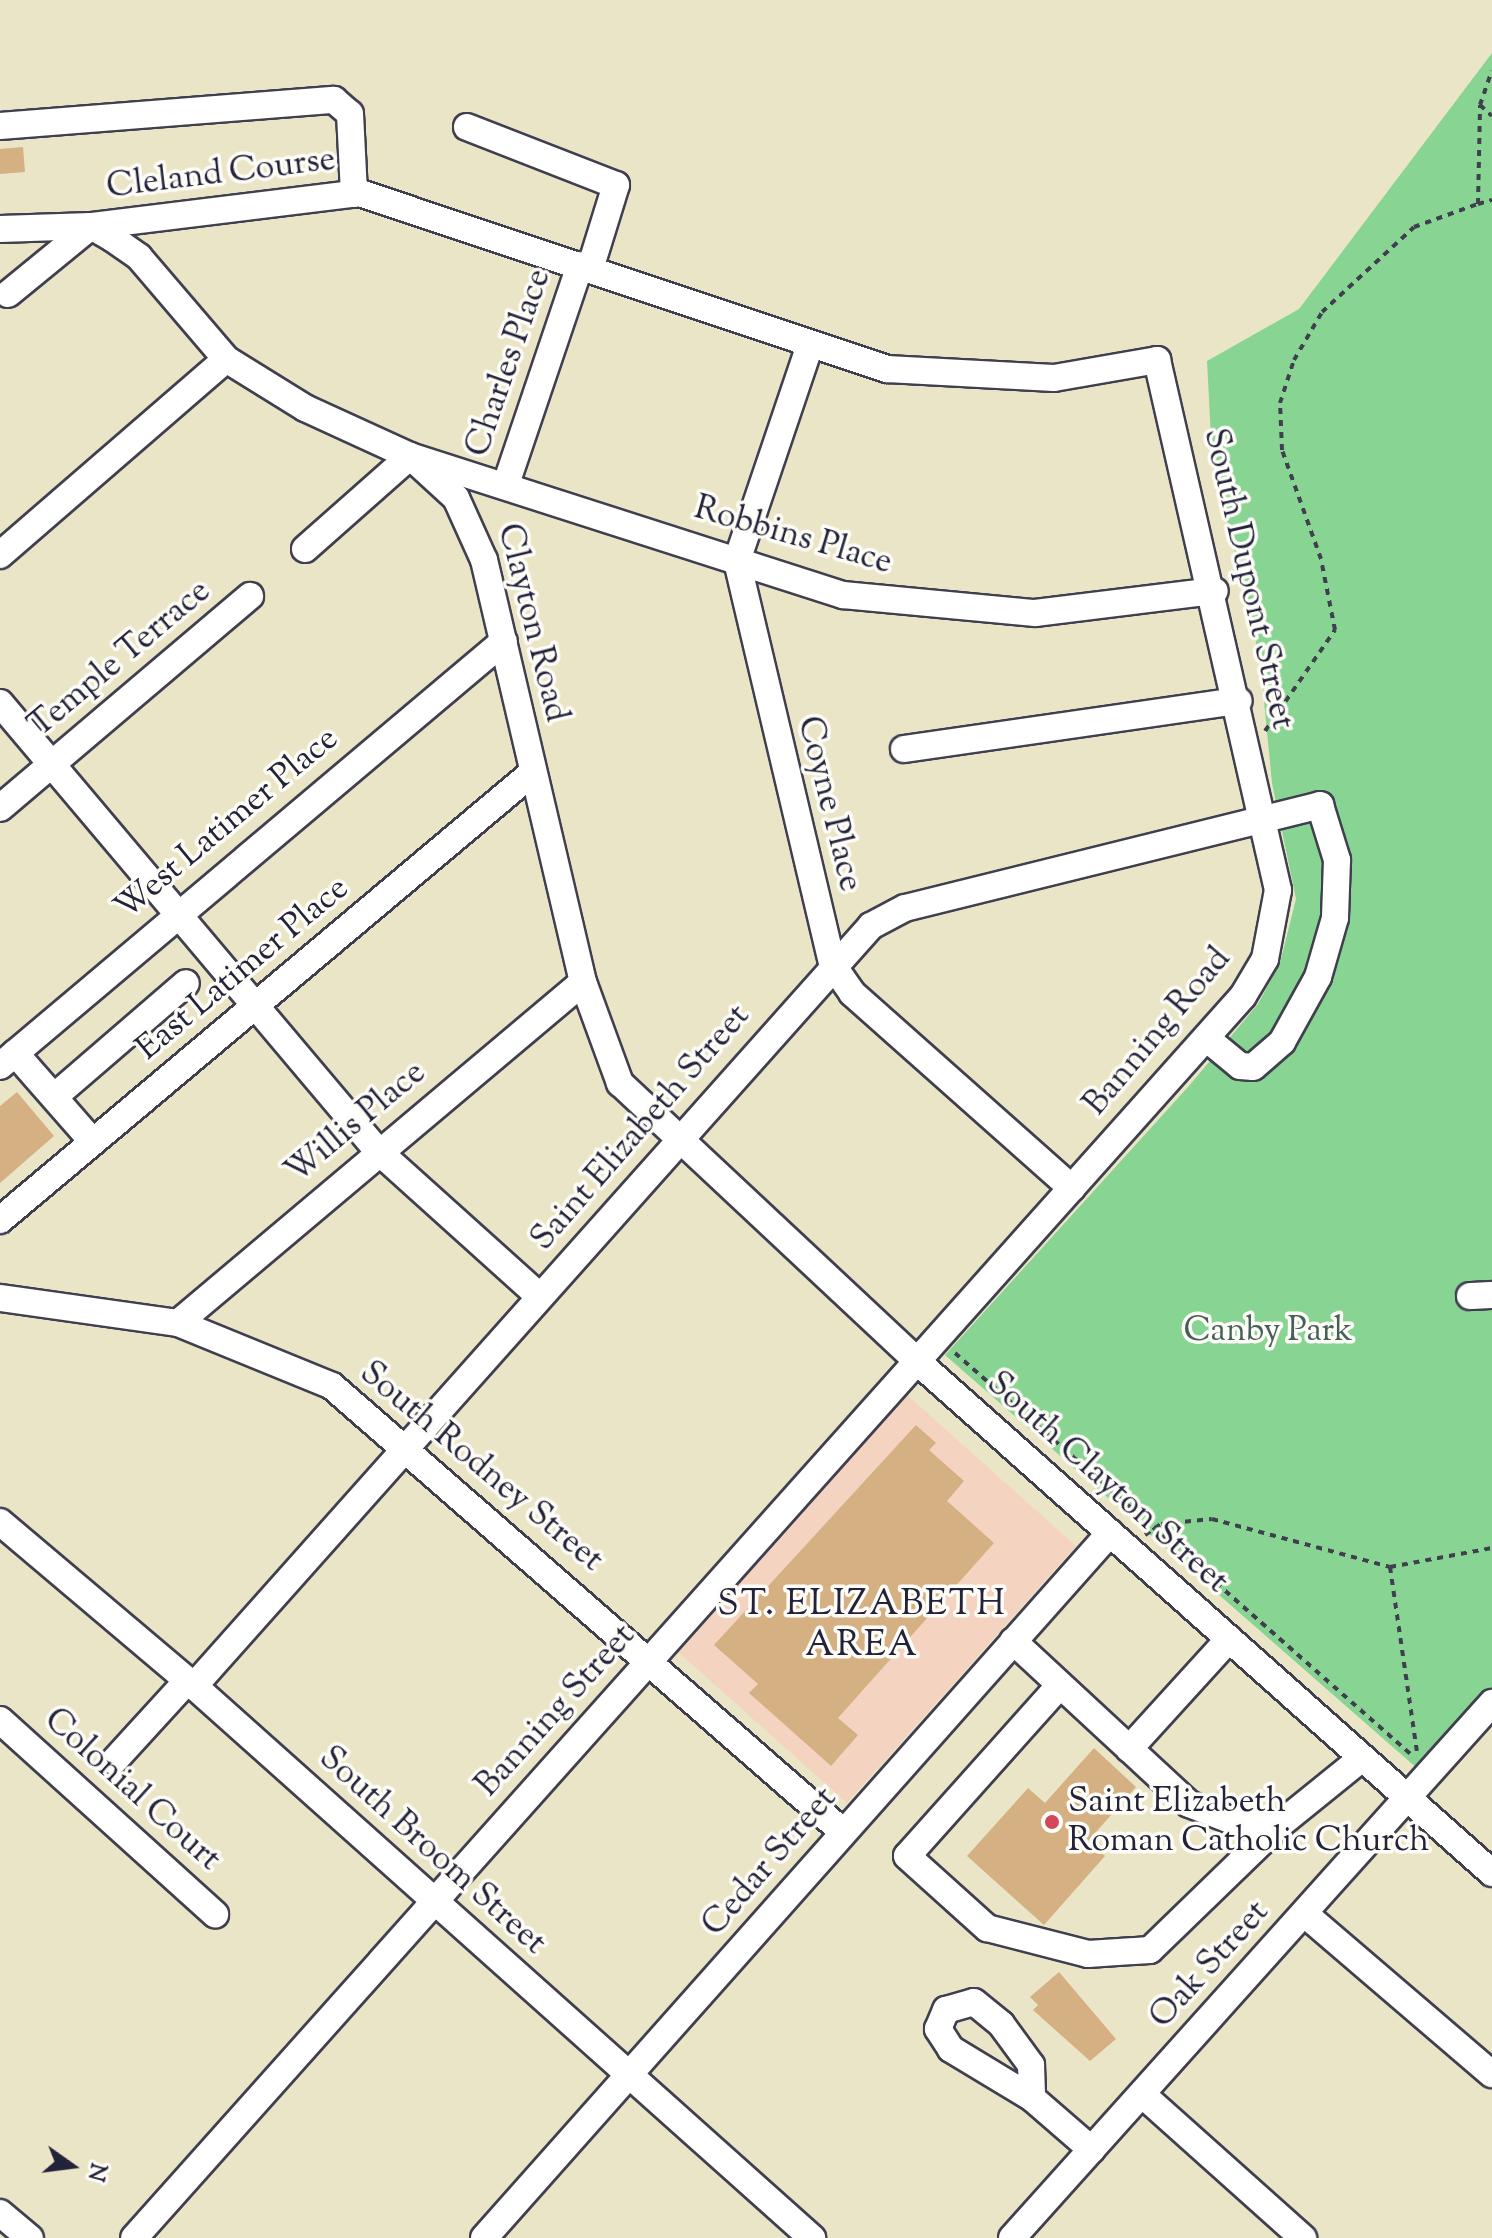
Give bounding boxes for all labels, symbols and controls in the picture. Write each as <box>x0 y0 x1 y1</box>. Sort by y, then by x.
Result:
street label: Cleland Course <box>104 140 338 208</box>
street label: Charles Place <box>458 264 560 462</box>
street label: South Dupont Street <box>1194 425 1302 733</box>
street label: Robbins Place <box>689 488 897 584</box>
street label: Clayton Road <box>488 520 576 726</box>
street label: Temple Terrace <box>21 571 219 747</box>
street label: Coyne Place <box>788 712 870 896</box>
street label: West Latimer Place <box>107 719 347 929</box>
street label: East Latimer Place <box>129 868 357 1070</box>
street label: Banning Road <box>1076 940 1240 1124</box>
street label: Saint Elizabeth Street <box>523 997 759 1259</box>
street label: Willis Place <box>278 1053 434 1193</box>
park label: Canby Park <box>1183 1312 1353 1352</box>
street label: South Rodney Street <box>351 1353 611 1581</box>
street label: South Clayton Street <box>978 1364 1236 1602</box>
district label: ST. ELIZABETH AREA <box>717 1583 1007 1668</box>
street label: Banning Street <box>468 1616 644 1806</box>
street label: Colonial Court <box>35 1700 229 1880</box>
street label: South Broom Street <box>310 1738 554 1964</box>
street label: Cedar Street <box>694 1779 846 1945</box>
place label: Saint Elizabeth Roman Catholic Church <box>1068 1782 1429 1862</box>
marker: Saint Elizabeth Roman Catholic Church <box>1043 1813 1061 1831</box>
street label: Oak Street <box>1142 1893 1278 2037</box>
north arrow <box>32 2126 112 2206</box>
text: N <box>78 2159 113 2184</box>

